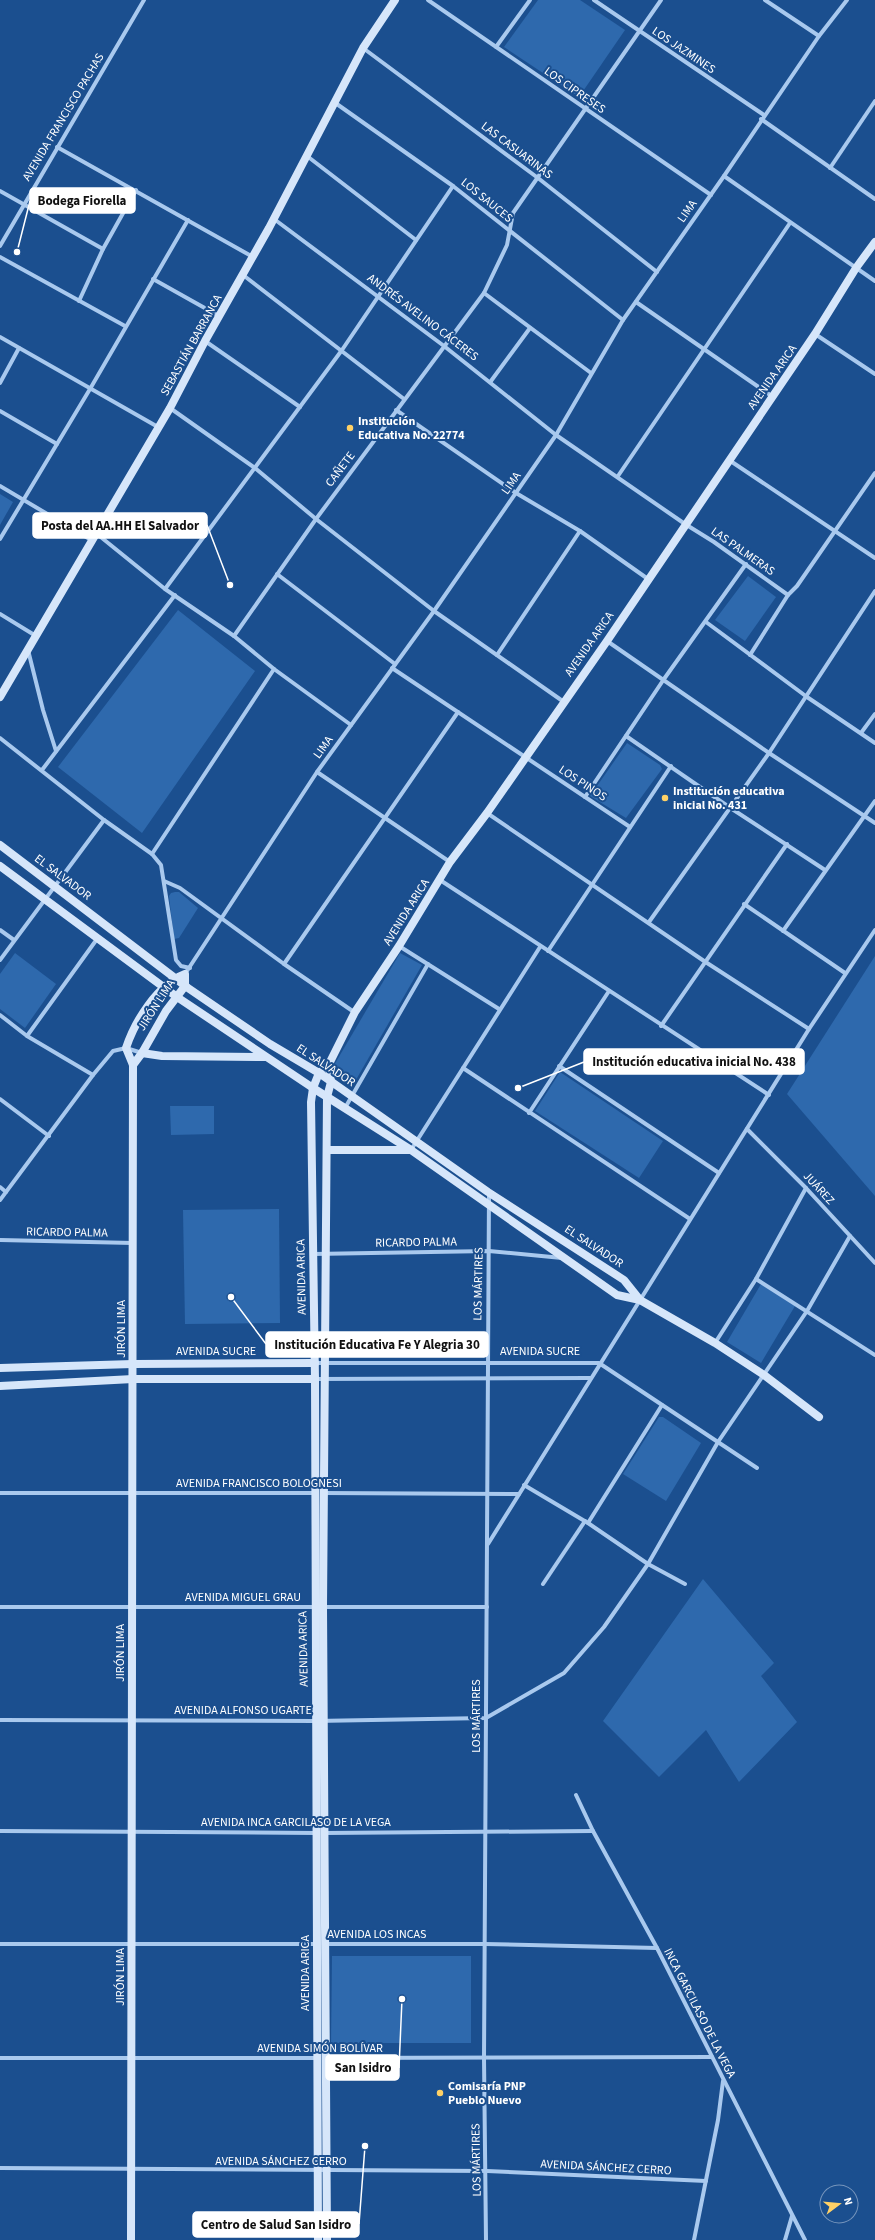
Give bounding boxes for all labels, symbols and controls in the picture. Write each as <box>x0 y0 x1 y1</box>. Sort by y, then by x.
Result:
street label: LOS JAZMINES <box>649 23 719 78</box>
street label: AVENIDA FRANCISCO PACHAS <box>18 50 108 184</box>
street label: LOS CIPRESES <box>541 63 609 118</box>
street label: LAS CASUARINAS <box>477 118 556 183</box>
street label: LOS SAUCES <box>457 174 516 227</box>
callout: Bodega Fiorella <box>30 188 135 213</box>
text: Bodega Fiorella <box>38 192 127 210</box>
street label: LIMA <box>673 196 702 226</box>
street label: ANDRÉS AVELINO CÁCERES <box>363 270 482 365</box>
street label: SEBASTIÁN BARRANCA <box>156 291 227 399</box>
street label: AVENIDA ARICA <box>744 341 801 413</box>
place label: Institución Educativa No. 22774 <box>358 413 465 444</box>
marker: Institución Educativa No. 22774 <box>345 423 355 433</box>
street label: CAÑETE <box>322 448 359 490</box>
street label: LIMA <box>497 468 526 498</box>
callout: Posta del AA.HH El Salvador <box>33 513 207 538</box>
text: Posta del AA.HH El Salvador <box>41 517 200 535</box>
street label: LAS PALMERAS <box>707 523 778 580</box>
street label: AVENIDA ARICA <box>561 608 618 680</box>
street label: LIMA <box>309 732 338 762</box>
street label: LOS PINOS <box>555 761 610 805</box>
place label: Institución educativa inicial No. 431 <box>673 783 785 814</box>
marker: Institución educativa inicial No. 431 <box>660 793 670 803</box>
street label: EL SALVADOR <box>31 850 95 904</box>
street label: AVENIDA ARICA <box>379 875 434 949</box>
street label: JIRÓN LIMA <box>133 976 180 1034</box>
street label: EL SALVADOR <box>293 1040 359 1091</box>
callout: Institución educativa inicial No. 438 <box>584 1049 804 1074</box>
text: Institución educativa inicial No. 438 <box>592 1053 796 1071</box>
street label: JUÁREZ <box>799 1168 838 1209</box>
street label: EL SALVADOR <box>561 1221 627 1272</box>
street label: RICARDO PALMA <box>26 1223 108 1242</box>
street label: RICARDO PALMA <box>375 1233 458 1252</box>
street label: AVENIDA ARICA <box>292 1238 311 1315</box>
street label: LOS MÁRTIRES <box>469 1247 488 1321</box>
street label: JIRÓN LIMA <box>113 1299 130 1358</box>
callout: Institución Educativa Fe Y Alegria 30 <box>266 1332 488 1357</box>
text: Institución Educativa Fe Y Alegria 30 <box>274 1336 480 1354</box>
street label: AVENIDA SUCRE <box>176 1343 256 1360</box>
street label: AVENIDA SUCRE <box>500 1343 580 1360</box>
street label: AVENIDA FRANCISCO BOLOGNESI <box>176 1475 342 1492</box>
street label: AVENIDA MIGUEL GRAU <box>185 1589 301 1606</box>
street label: AVENIDA ARICA <box>294 1610 313 1687</box>
street label: JIRÓN LIMA <box>112 1623 129 1682</box>
street label: LOS MÁRTIRES <box>468 1679 485 1753</box>
street label: AVENIDA ALFONSO UGARTE <box>174 1702 312 1719</box>
street label: AVENIDA INCA GARCILASO DE LA VEGA <box>201 1814 391 1831</box>
street label: AVENIDA LOS INCAS <box>328 1926 426 1943</box>
street label: AVENIDA ARICA <box>297 1935 314 2011</box>
street label: INCA GARCILASO DE LA VEGA <box>659 1945 740 2082</box>
street label: JIRÓN LIMA <box>112 1947 129 2006</box>
street label: AVENIDA SIMÓN BOLÍVAR <box>257 2040 383 2057</box>
callout: San Isidro <box>326 2055 399 2080</box>
text: San Isidro <box>334 2059 392 2077</box>
place label: Comisaría PNP Pueblo Nuevo <box>448 2078 526 2109</box>
marker: Comisaría PNP Pueblo Nuevo <box>435 2088 445 2098</box>
street label: LOS MÁRTIRES <box>467 2123 486 2197</box>
street label: AVENIDA SÁNCHEZ CERRO <box>215 2153 347 2170</box>
street label: AVENIDA SÁNCHEZ CERRO <box>540 2156 672 2179</box>
north arrow <box>819 2184 859 2224</box>
text: N <box>840 2196 856 2207</box>
callout: Centro de Salud San Isidro <box>193 2212 359 2237</box>
text: Centro de Salud San Isidro <box>201 2216 351 2234</box>

